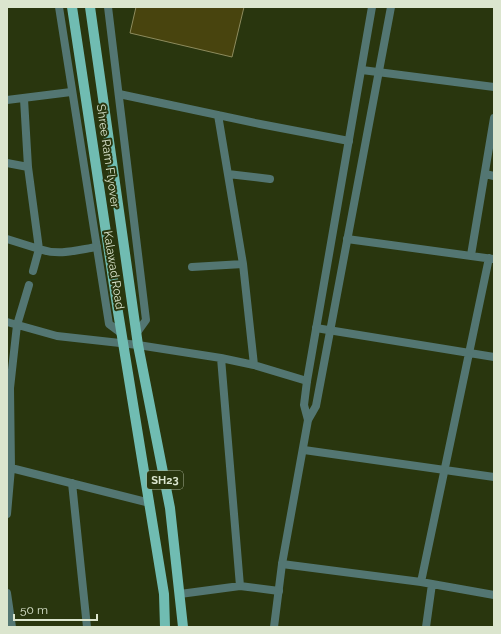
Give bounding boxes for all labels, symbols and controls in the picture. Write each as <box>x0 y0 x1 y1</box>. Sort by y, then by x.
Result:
street label: Shree Ram Flyover <box>94 103 122 210</box>
street label: Kalawad Road <box>101 230 127 310</box>
road number: SH23 <box>147 471 183 489</box>
scale bar <box>14 596 97 622</box>
text: 50 m <box>20 603 48 617</box>

